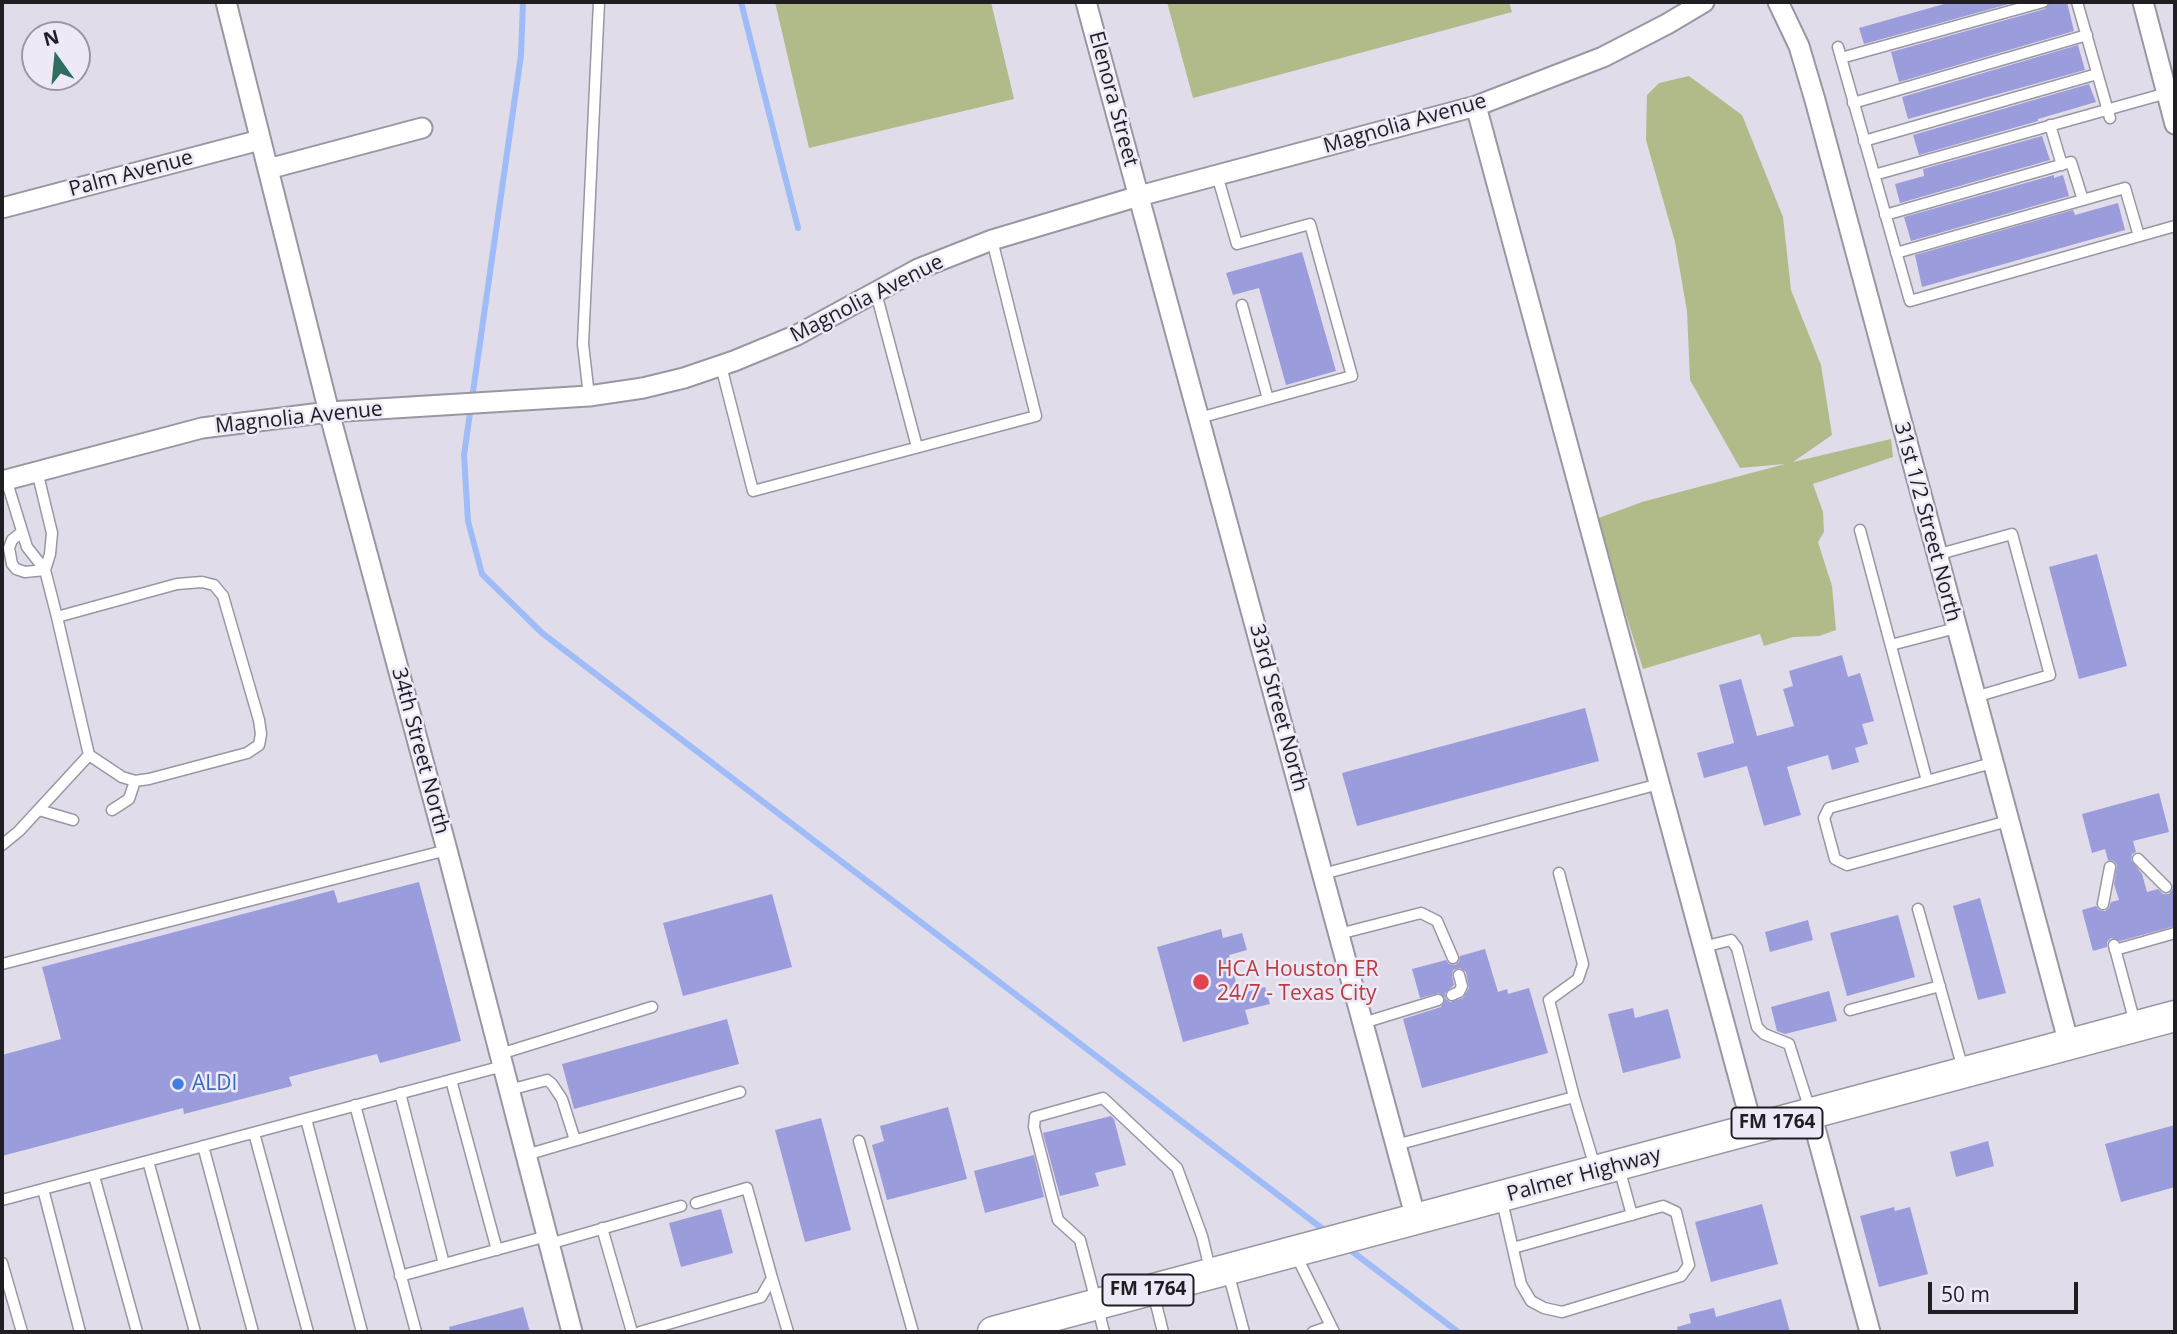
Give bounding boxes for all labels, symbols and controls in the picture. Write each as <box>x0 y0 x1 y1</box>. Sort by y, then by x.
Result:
north arrow <box>21 21 91 91</box>
text: N <box>40 23 62 52</box>
street label: Elenora Street <box>1083 29 1143 169</box>
street label: Magnolia Avenue <box>1321 89 1489 159</box>
street label: Palm Avenue <box>66 145 196 203</box>
street label: Magnolia Avenue <box>786 250 948 348</box>
street label: Magnolia Avenue <box>214 397 384 439</box>
street label: 31st 1/2 Street North <box>1888 419 1966 625</box>
street label: 33rd Street North <box>1244 621 1312 795</box>
street label: 34th Street North <box>386 665 454 837</box>
place label: HCA Houston ER 24/7 - Texas City <box>1217 957 1379 1007</box>
marker: HCA Houston ER 24/7 - Texas City <box>1191 972 1211 992</box>
place label: ALDI <box>192 1071 237 1097</box>
marker: ALDI <box>170 1076 186 1092</box>
road number: FM 1764 <box>1732 1107 1823 1138</box>
street label: Palmer Highway <box>1504 1142 1664 1208</box>
scale bar <box>1932 1268 2082 1312</box>
road number: FM 1764 <box>1102 1274 1194 1306</box>
text: 50 m <box>1941 1280 1990 1308</box>

